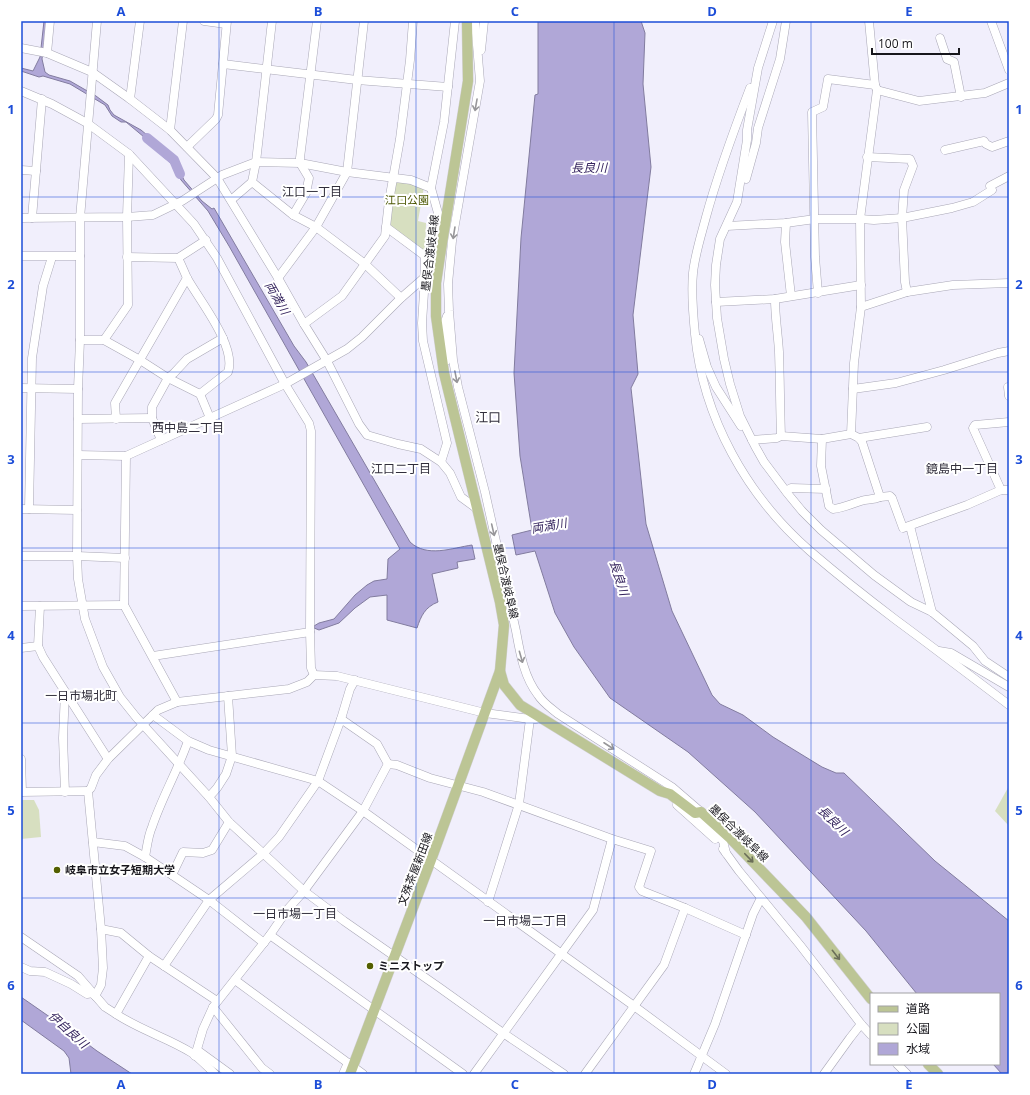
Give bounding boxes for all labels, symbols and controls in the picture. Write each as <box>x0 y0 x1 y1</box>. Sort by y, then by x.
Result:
text: A <box>117 2 126 20</box>
text: B <box>314 2 323 20</box>
text: C <box>511 2 519 20</box>
text: D <box>707 2 717 20</box>
text: E <box>905 2 913 20</box>
scale bar <box>872 30 959 56</box>
text: 100 m <box>878 35 913 52</box>
one-way arrow <box>471 98 479 111</box>
text: 1 <box>7 100 15 118</box>
text: 1 <box>1015 100 1023 118</box>
water label: 長良川 <box>571 159 609 176</box>
district label: 江口一丁目 <box>282 183 342 200</box>
park label: 江口公園 <box>385 192 429 207</box>
street label: 墨俣合渡岐阜線 <box>417 214 442 292</box>
one-way arrow <box>450 226 458 239</box>
text: 2 <box>7 275 15 293</box>
text: 2 <box>1015 275 1023 293</box>
water label: 両満川 <box>261 278 295 319</box>
one-way arrow <box>453 371 461 384</box>
district label: 江口 <box>475 408 501 426</box>
district label: 西中島二丁目 <box>152 419 224 436</box>
text: 3 <box>7 450 15 468</box>
text: 3 <box>1015 450 1023 468</box>
district label: 江口二丁目 <box>371 460 431 477</box>
district label: 鏡島中一丁目 <box>926 460 998 477</box>
water label: 両満川 <box>530 514 570 537</box>
one-way arrow <box>490 523 498 536</box>
street label: 墨俣合渡岐阜線 <box>491 542 522 620</box>
water label: 長良川 <box>606 558 634 599</box>
text: 4 <box>7 626 15 644</box>
text: 4 <box>1015 626 1023 644</box>
one-way arrow <box>518 650 525 663</box>
district label: 一日市場北町 <box>45 687 117 704</box>
one-way arrow <box>603 743 615 751</box>
text: 5 <box>7 801 15 819</box>
street label: 墨俣合渡岐阜線 <box>706 801 772 865</box>
text: 5 <box>1015 801 1023 819</box>
water label: 長良川 <box>814 802 854 841</box>
street label: 文殊茶屋新田線 <box>394 830 435 907</box>
one-way arrow <box>745 853 754 863</box>
place label: 岐阜市立女子短期大学 <box>65 862 175 877</box>
marker: 岐阜市立女子短期大学 <box>52 865 62 875</box>
district label: 一日市場一丁目 <box>253 905 337 922</box>
district label: 一日市場二丁目 <box>483 912 567 929</box>
one-way arrow <box>832 949 841 960</box>
place label: ミニストップ <box>378 958 444 973</box>
marker: ミニストップ <box>365 961 375 971</box>
text: 6 <box>7 976 15 994</box>
text: 6 <box>1015 976 1023 994</box>
legend <box>870 993 1000 1065</box>
text: 道路 <box>906 1000 930 1017</box>
water label: 伊自良川 <box>45 1007 93 1053</box>
text: 公園 <box>906 1020 930 1037</box>
text: 水域 <box>906 1040 930 1057</box>
text: A <box>117 1075 126 1093</box>
text: B <box>314 1075 323 1093</box>
text: C <box>511 1075 519 1093</box>
text: D <box>707 1075 717 1093</box>
text: E <box>905 1075 913 1093</box>

